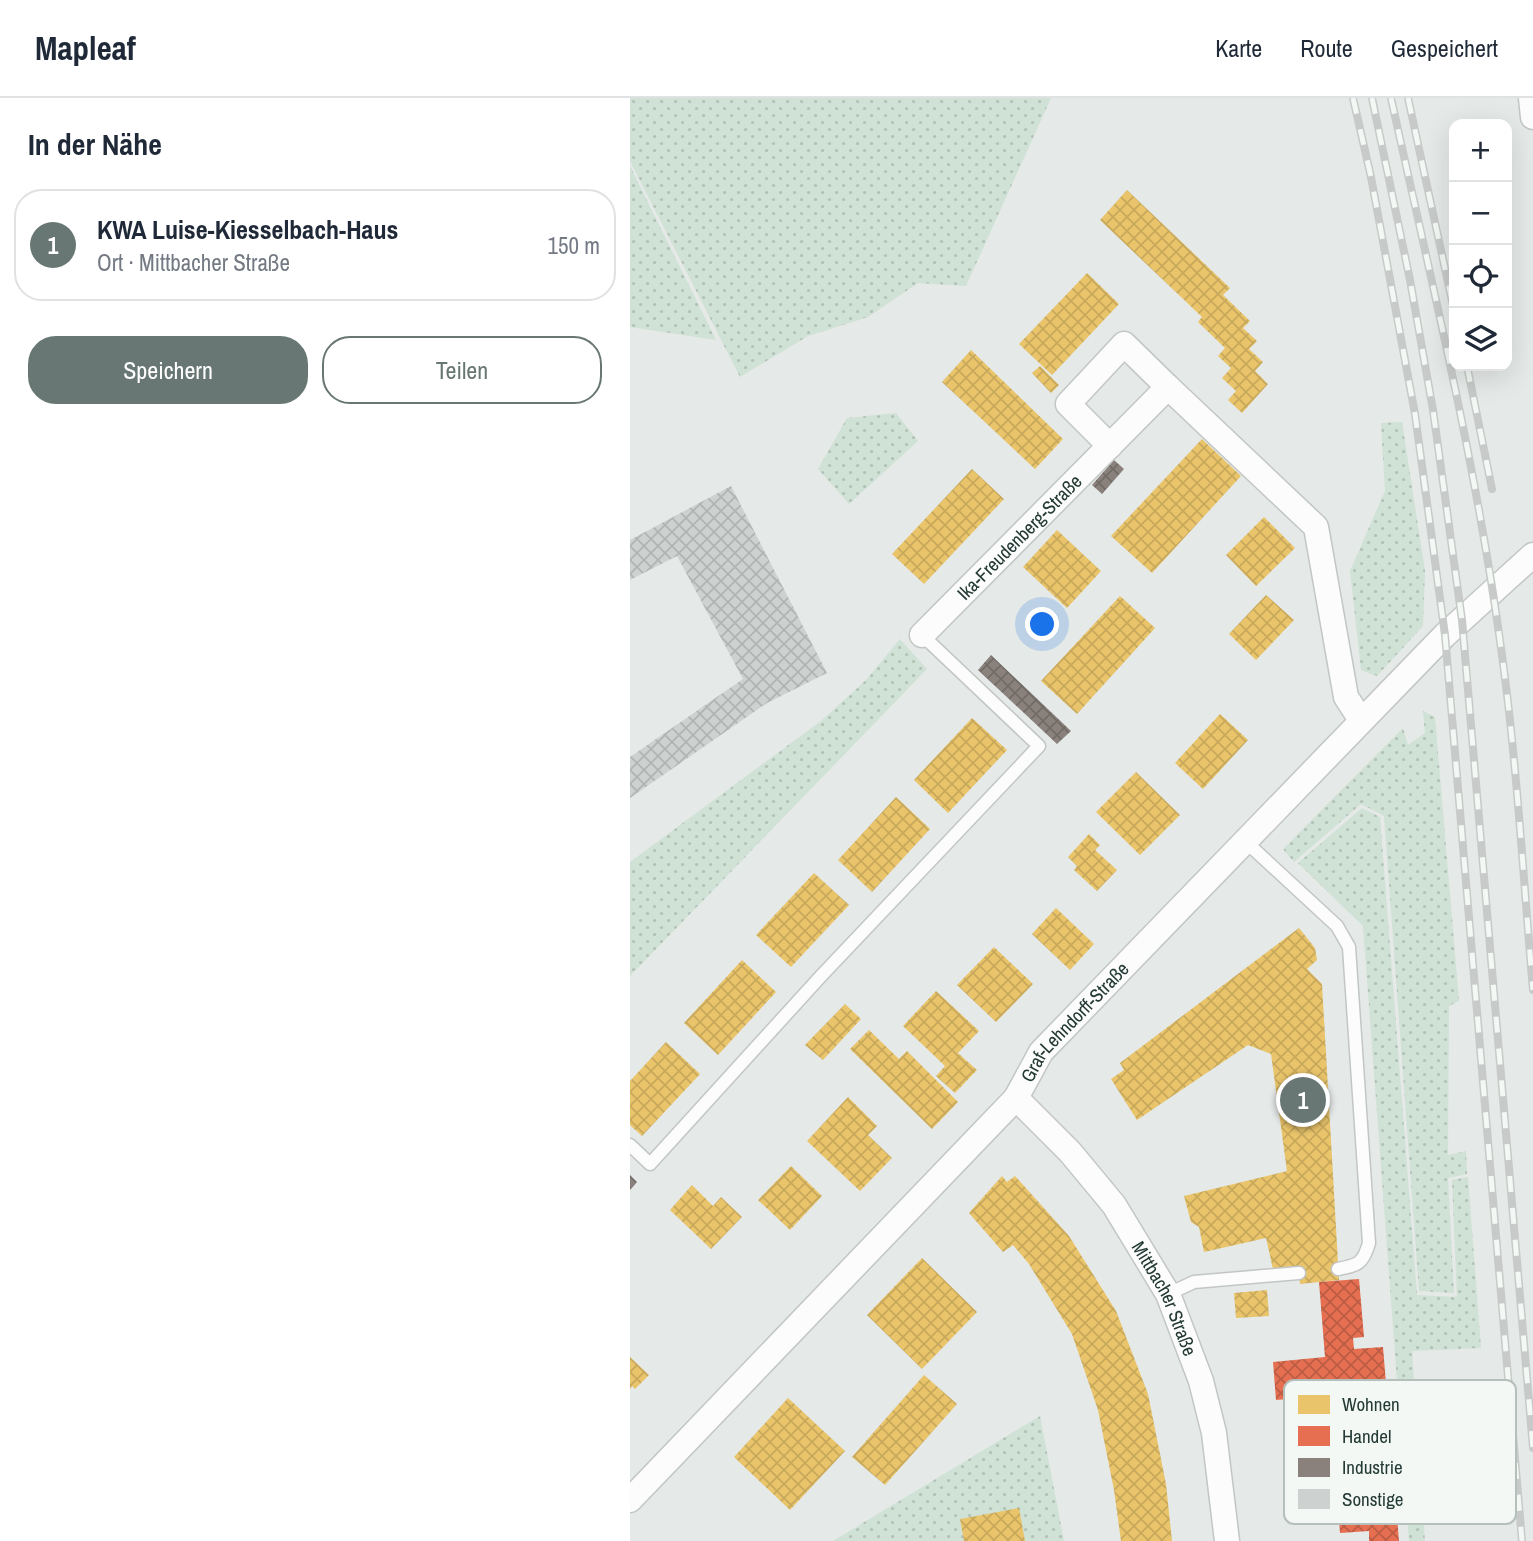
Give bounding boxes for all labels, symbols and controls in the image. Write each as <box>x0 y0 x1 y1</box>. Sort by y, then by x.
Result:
text: Mapleaf <box>35 26 136 70</box>
text: Karte <box>1215 32 1262 64</box>
text: Route <box>1300 32 1353 64</box>
text: Gespeichert <box>1391 32 1498 64</box>
map controls <box>1449 119 1512 371</box>
button: + <box>1449 119 1512 182</box>
text: In der Nähe <box>28 124 162 164</box>
button: − <box>1449 182 1512 245</box>
text: KWA Luise-Kiesselbach-Haus <box>97 212 398 247</box>
text: 1 <box>48 230 58 261</box>
text: 150 m <box>548 230 600 261</box>
button: locate <box>1449 245 1512 308</box>
text: Ort · Mittbacher Straße <box>97 247 290 278</box>
button: layers <box>1449 308 1512 371</box>
button: Speichern <box>28 336 308 404</box>
button: Teilen <box>322 336 602 404</box>
street label: Ika-Freudenberg-Straße <box>951 468 1087 606</box>
your location <box>1025 607 1059 641</box>
street label: Graf-Lehndorff-Straße <box>1014 956 1134 1087</box>
pin: 1 <box>1280 1074 1326 1126</box>
street label: Mittbacher Straße <box>1126 1236 1203 1359</box>
legend <box>1284 1380 1516 1524</box>
text: Wohnen <box>1342 1391 1400 1417</box>
text: Handel <box>1342 1423 1391 1449</box>
text: Industrie <box>1342 1454 1403 1480</box>
text: Sonstige <box>1342 1486 1404 1512</box>

